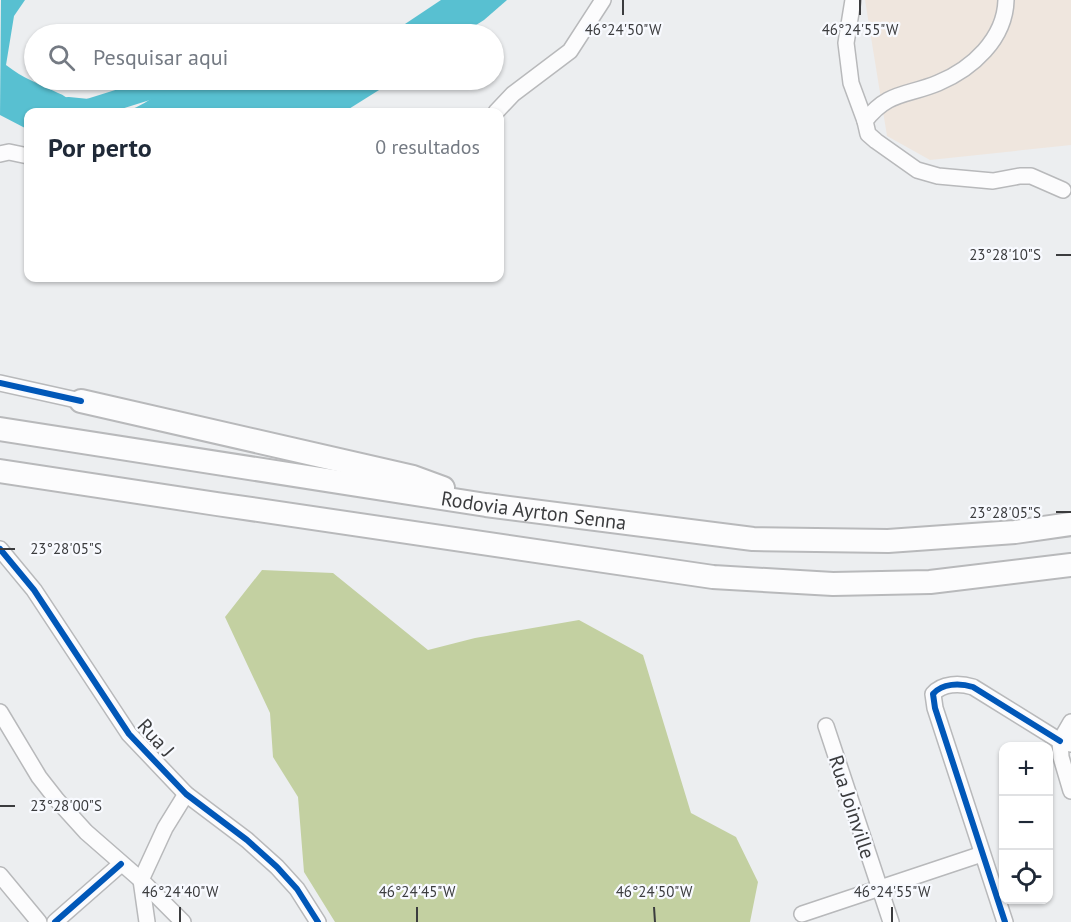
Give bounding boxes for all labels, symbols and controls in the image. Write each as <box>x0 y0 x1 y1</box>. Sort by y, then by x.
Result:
text: 46°24'50"W <box>585 20 662 39</box>
text: 46°24'55"W <box>822 20 899 39</box>
search box <box>24 24 504 90</box>
icon: search <box>45 41 78 74</box>
text: Pesquisar aqui <box>93 43 229 71</box>
text: Por perto <box>48 131 152 164</box>
text: 0 resultados <box>375 134 480 160</box>
text: 23°28'10"S <box>969 245 1041 264</box>
street label: Rodovia Ayrton Senna <box>439 485 628 536</box>
text: 23°28'05"S <box>969 503 1041 522</box>
text: 23°28'05"S <box>30 539 102 558</box>
street label: Rua J <box>132 713 180 763</box>
map controls <box>999 742 1053 904</box>
button: + <box>999 742 1053 796</box>
street label: Rua Joinville <box>823 752 881 862</box>
text: 23°28'00"S <box>30 796 102 815</box>
button: − <box>999 796 1053 850</box>
button: locate <box>999 850 1053 904</box>
text: 46°24'40"W <box>142 882 219 901</box>
text: 46°24'45"W <box>379 882 456 901</box>
text: 46°24'50"W <box>616 882 693 901</box>
text: 46°24'55"W <box>854 882 931 901</box>

